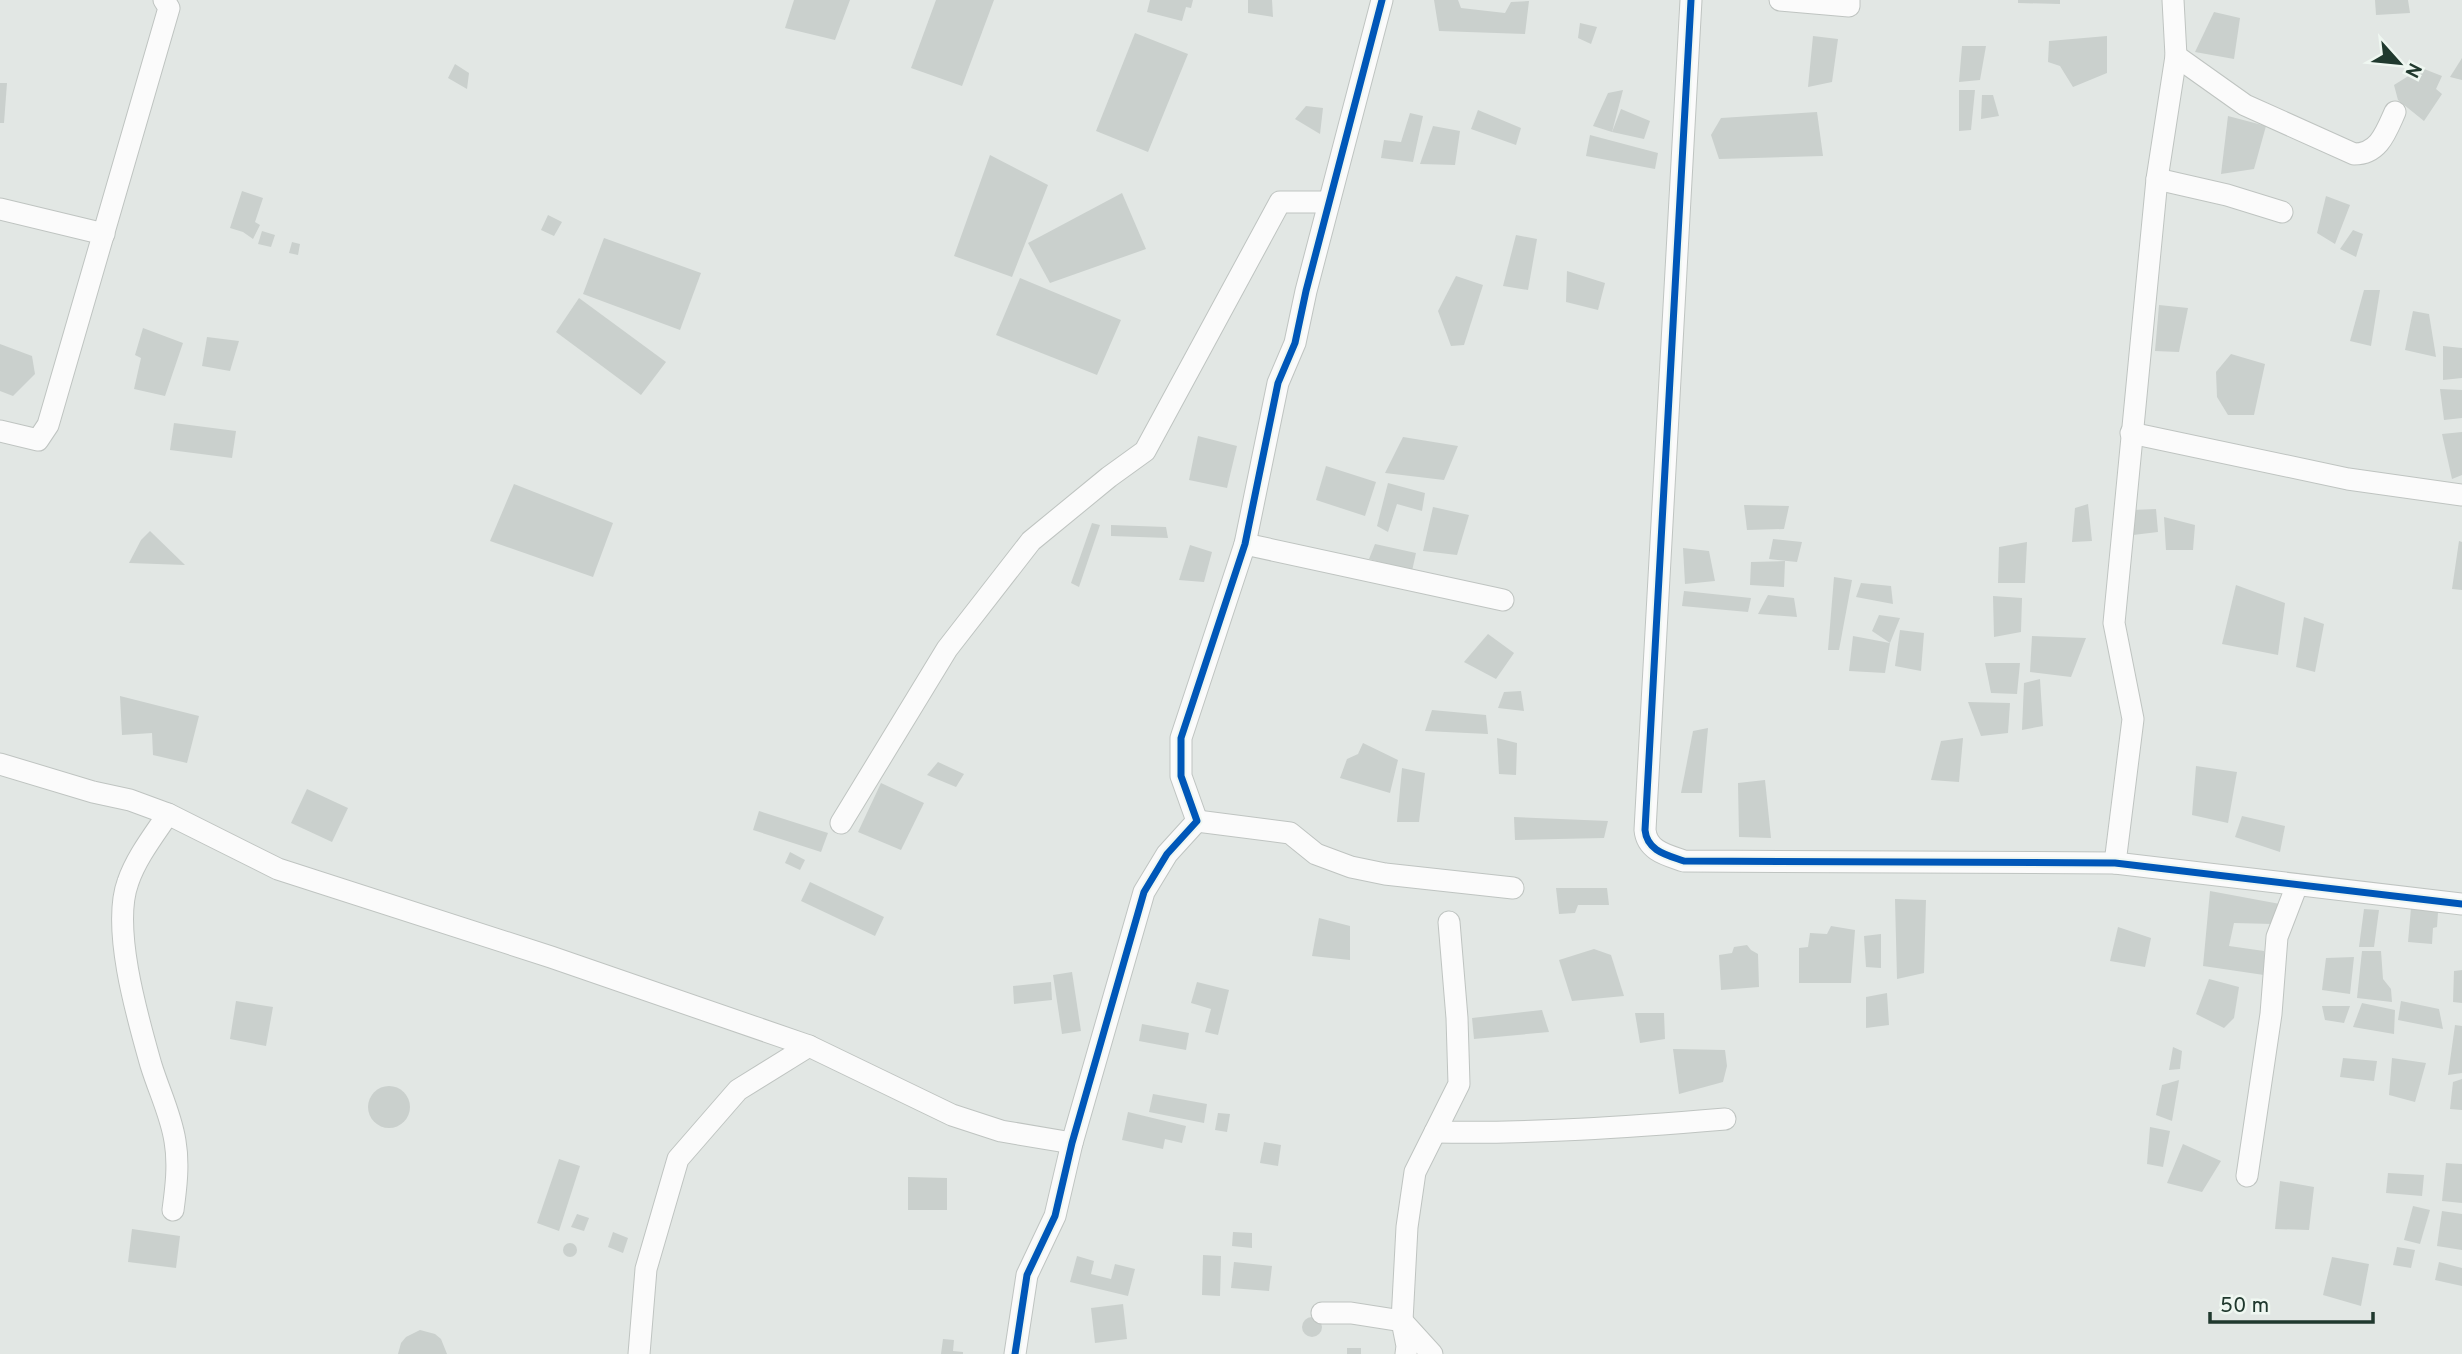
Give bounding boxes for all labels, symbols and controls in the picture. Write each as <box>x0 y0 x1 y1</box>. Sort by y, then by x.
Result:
north arrow <box>2364 28 2434 98</box>
text: N <box>2399 58 2426 81</box>
scale bar <box>2210 1280 2373 1324</box>
text: 50 m <box>2220 1293 2269 1320</box>

